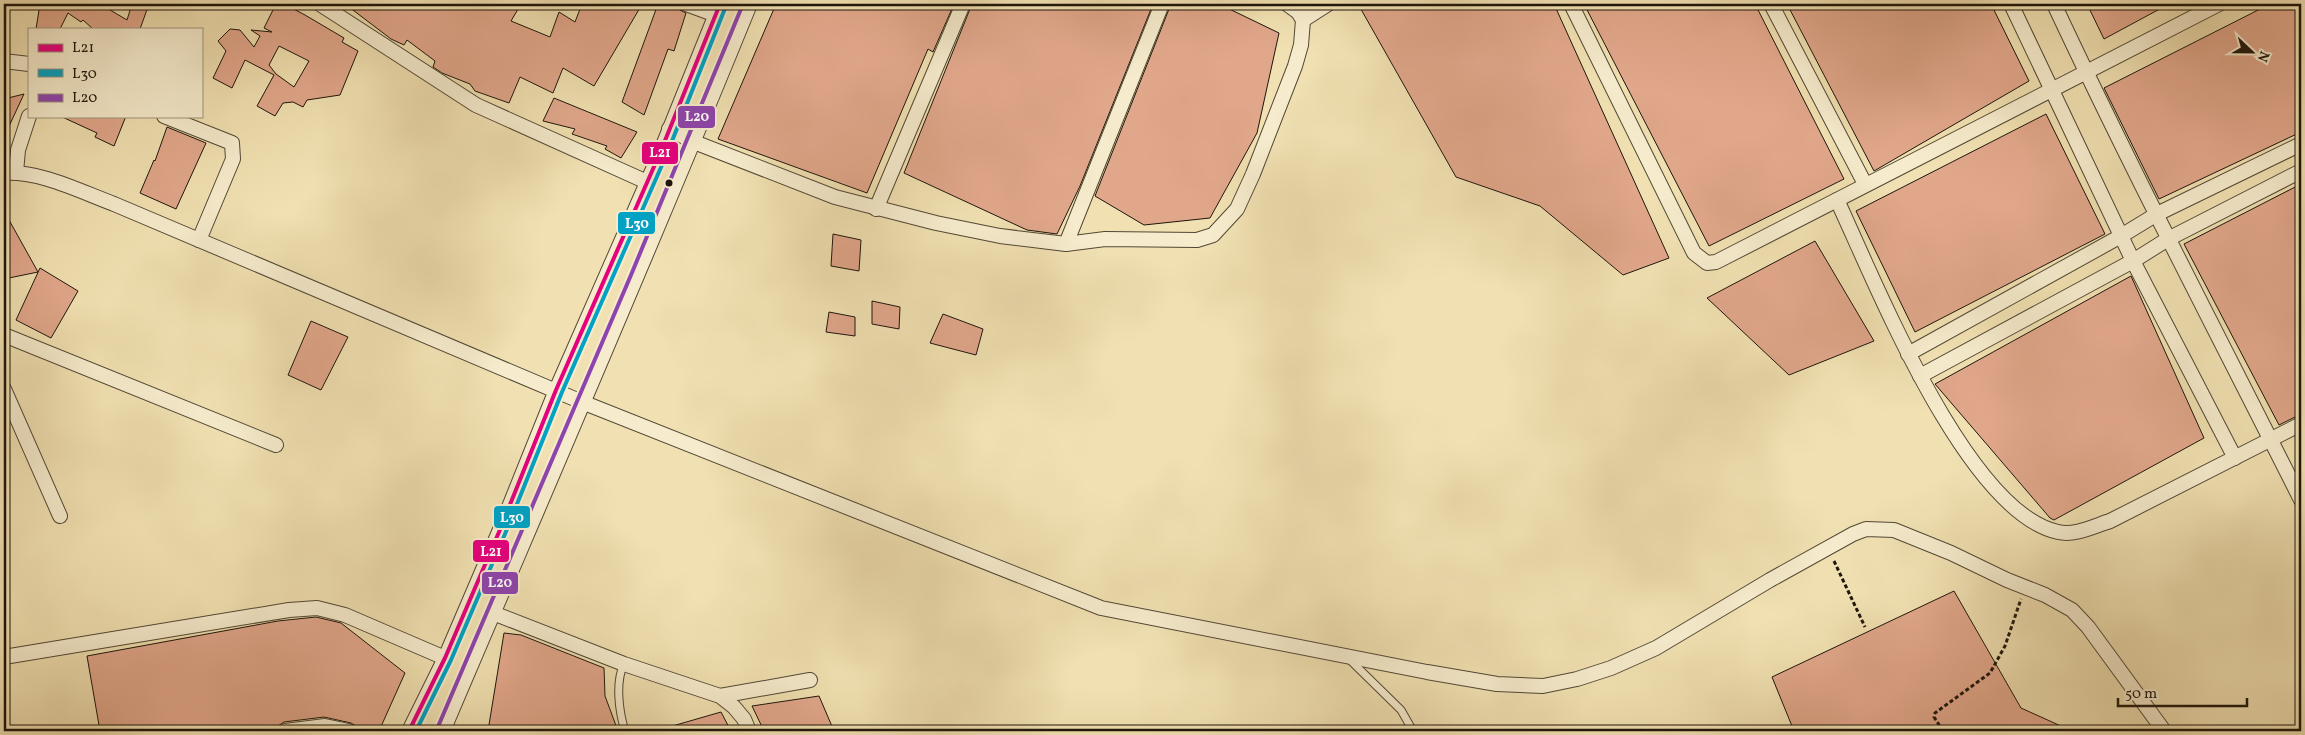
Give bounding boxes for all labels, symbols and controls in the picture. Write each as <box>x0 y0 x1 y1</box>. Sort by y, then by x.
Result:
legend <box>28 28 202 118</box>
north arrow <box>2228 28 2278 78</box>
text: L21 <box>72 38 94 59</box>
text: N <box>2252 48 2273 65</box>
text: L30 <box>72 64 97 85</box>
text: L20 <box>72 88 97 109</box>
line badge: L20 <box>677 105 716 129</box>
text: L20 <box>685 108 710 127</box>
line badge: L21 <box>641 141 679 165</box>
text: L21 <box>649 144 671 163</box>
unlabelled marker <box>664 178 674 188</box>
line badge: L30 <box>617 211 656 235</box>
text: L30 <box>625 215 649 234</box>
line badge: L30 <box>493 505 531 529</box>
text: L30 <box>500 509 524 528</box>
line badge: L21 <box>472 539 510 563</box>
text: L21 <box>480 543 502 562</box>
line badge: L20 <box>481 571 519 595</box>
text: L20 <box>488 574 513 593</box>
scale bar <box>2118 675 2246 707</box>
text: 50 m <box>2125 684 2157 705</box>

